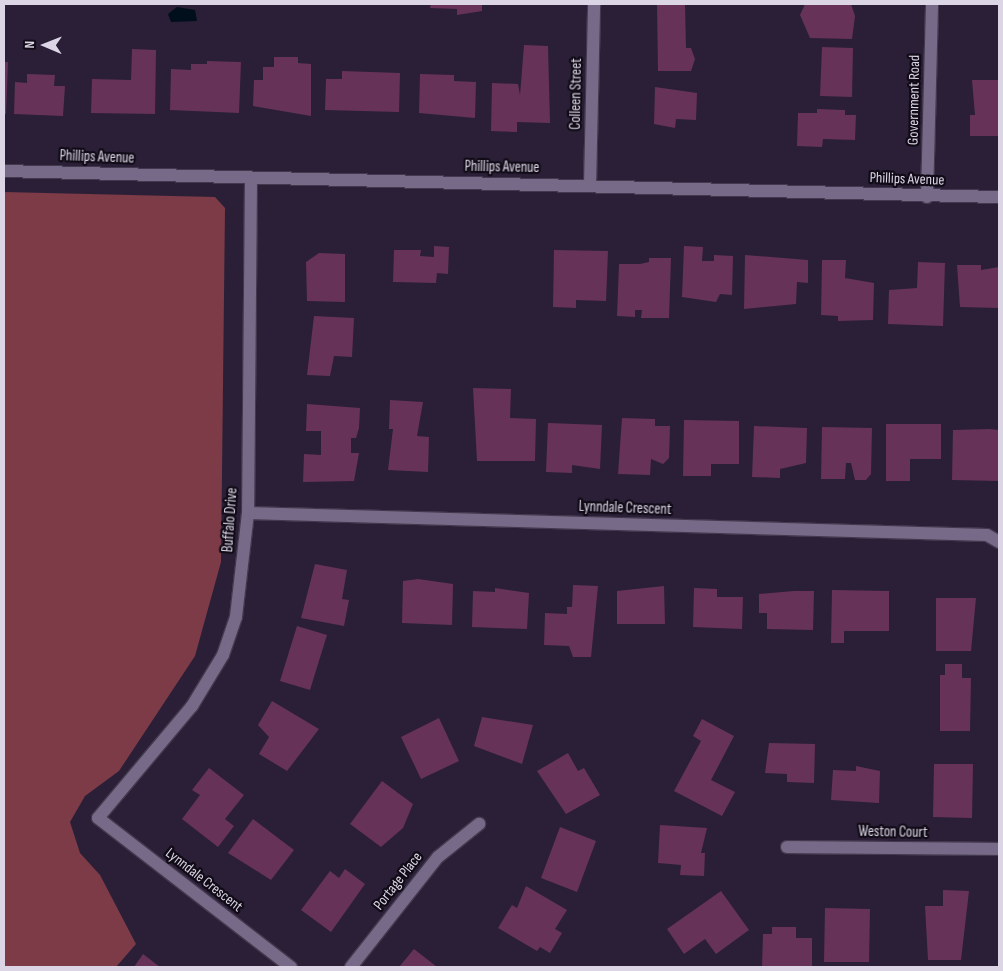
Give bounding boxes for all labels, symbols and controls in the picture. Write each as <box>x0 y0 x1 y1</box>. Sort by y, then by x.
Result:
north arrow <box>20 20 70 70</box>
text: N <box>21 41 38 49</box>
street label: Government Road <box>904 55 924 145</box>
street label: Colleen Street <box>566 58 586 130</box>
street label: Phillips Avenue <box>59 147 135 167</box>
street label: Phillips Avenue <box>464 157 540 177</box>
street label: Phillips Avenue <box>869 169 945 189</box>
street label: Buffalo Drive <box>219 487 241 553</box>
street label: Lynndale Crescent <box>578 497 672 519</box>
street label: Weston Court <box>858 822 928 842</box>
street label: Lynndale Crescent <box>162 844 246 916</box>
street label: Portage Place <box>370 848 426 914</box>

